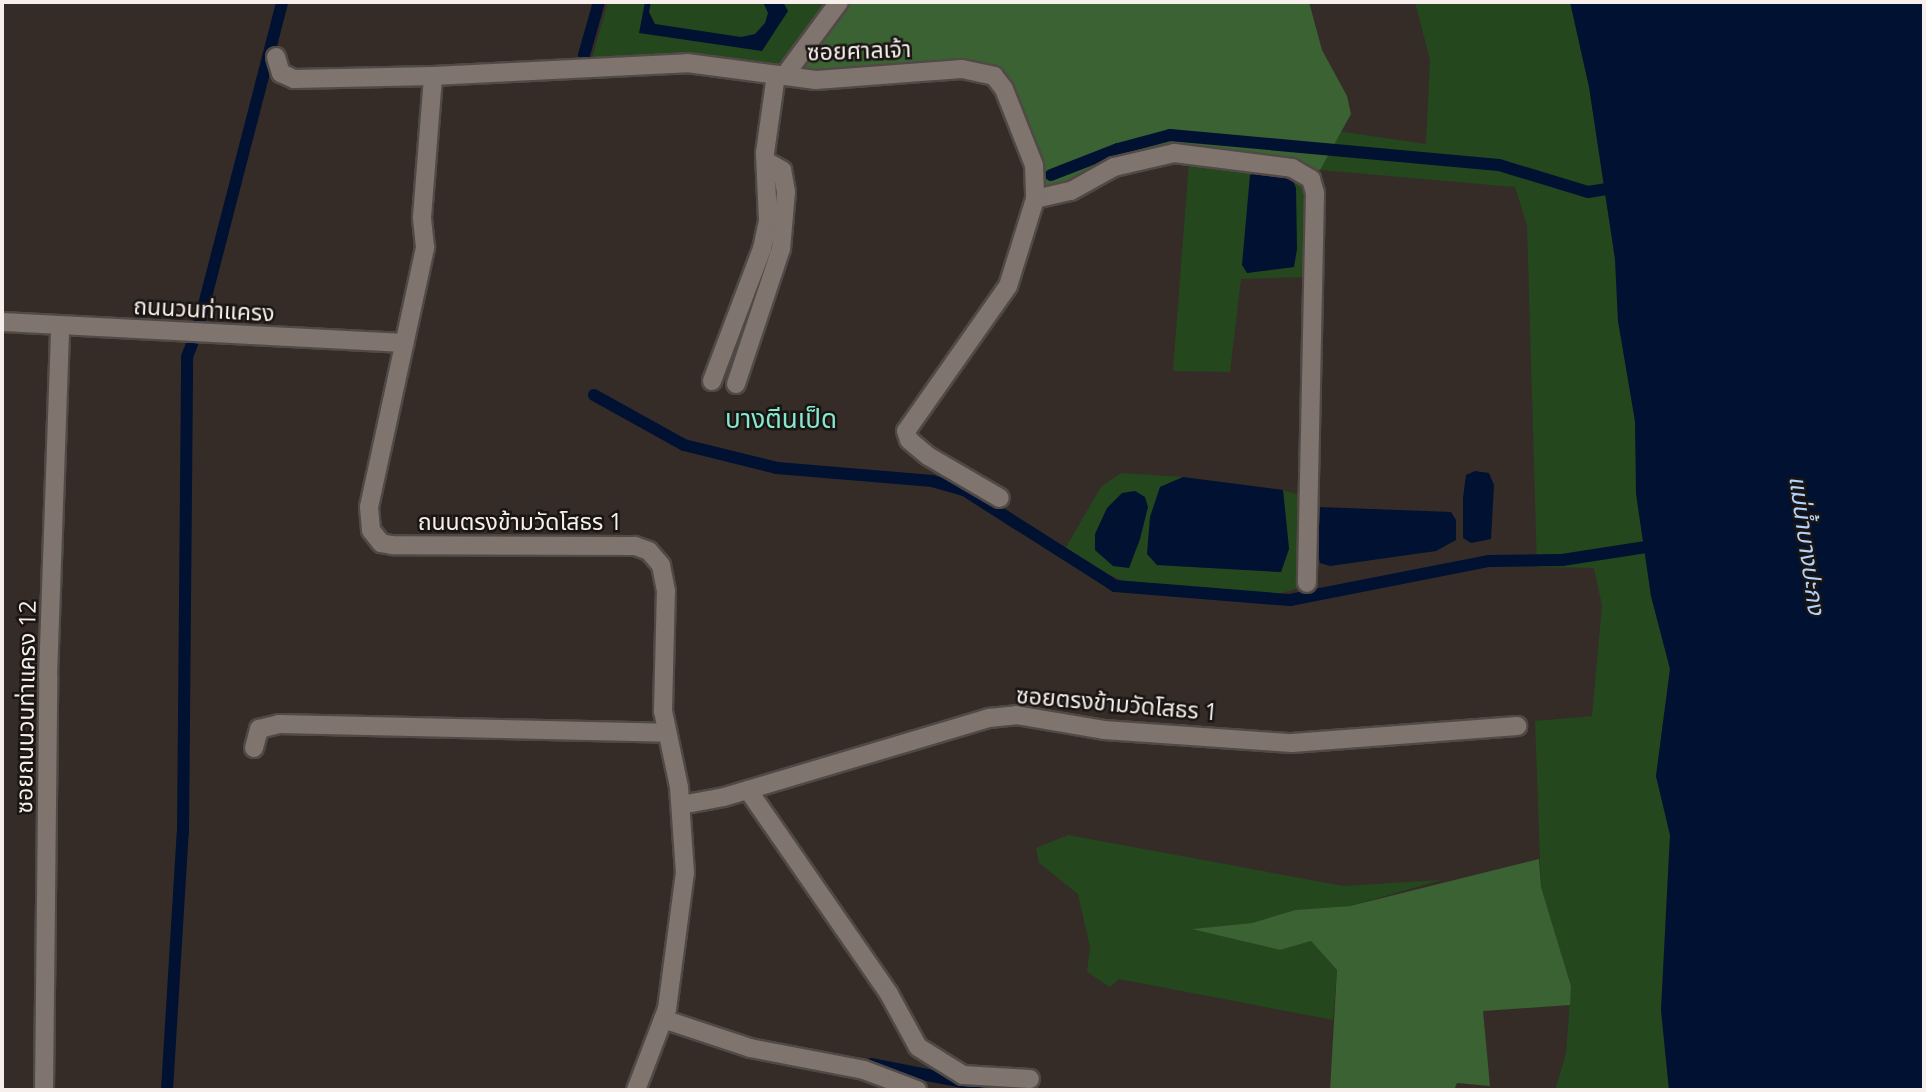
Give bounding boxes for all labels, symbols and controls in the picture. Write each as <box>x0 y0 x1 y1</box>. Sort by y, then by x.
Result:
street label: ซอยศาลเจ้า <box>806 34 912 66</box>
street label: ถนนวนท่าแครง <box>133 292 275 326</box>
district label: บางตีนเป็ด <box>725 403 837 435</box>
water label: แม่น้ำบางปะกง <box>1784 474 1832 616</box>
street label: ถนนตรงข้ามวัดโสธร 1 <box>418 507 622 535</box>
street label: ซอยถนนวนท่าแครง 12 <box>9 600 41 814</box>
street label: ซอยตรงข้ามวัดโสธร 1 <box>1015 680 1219 726</box>

